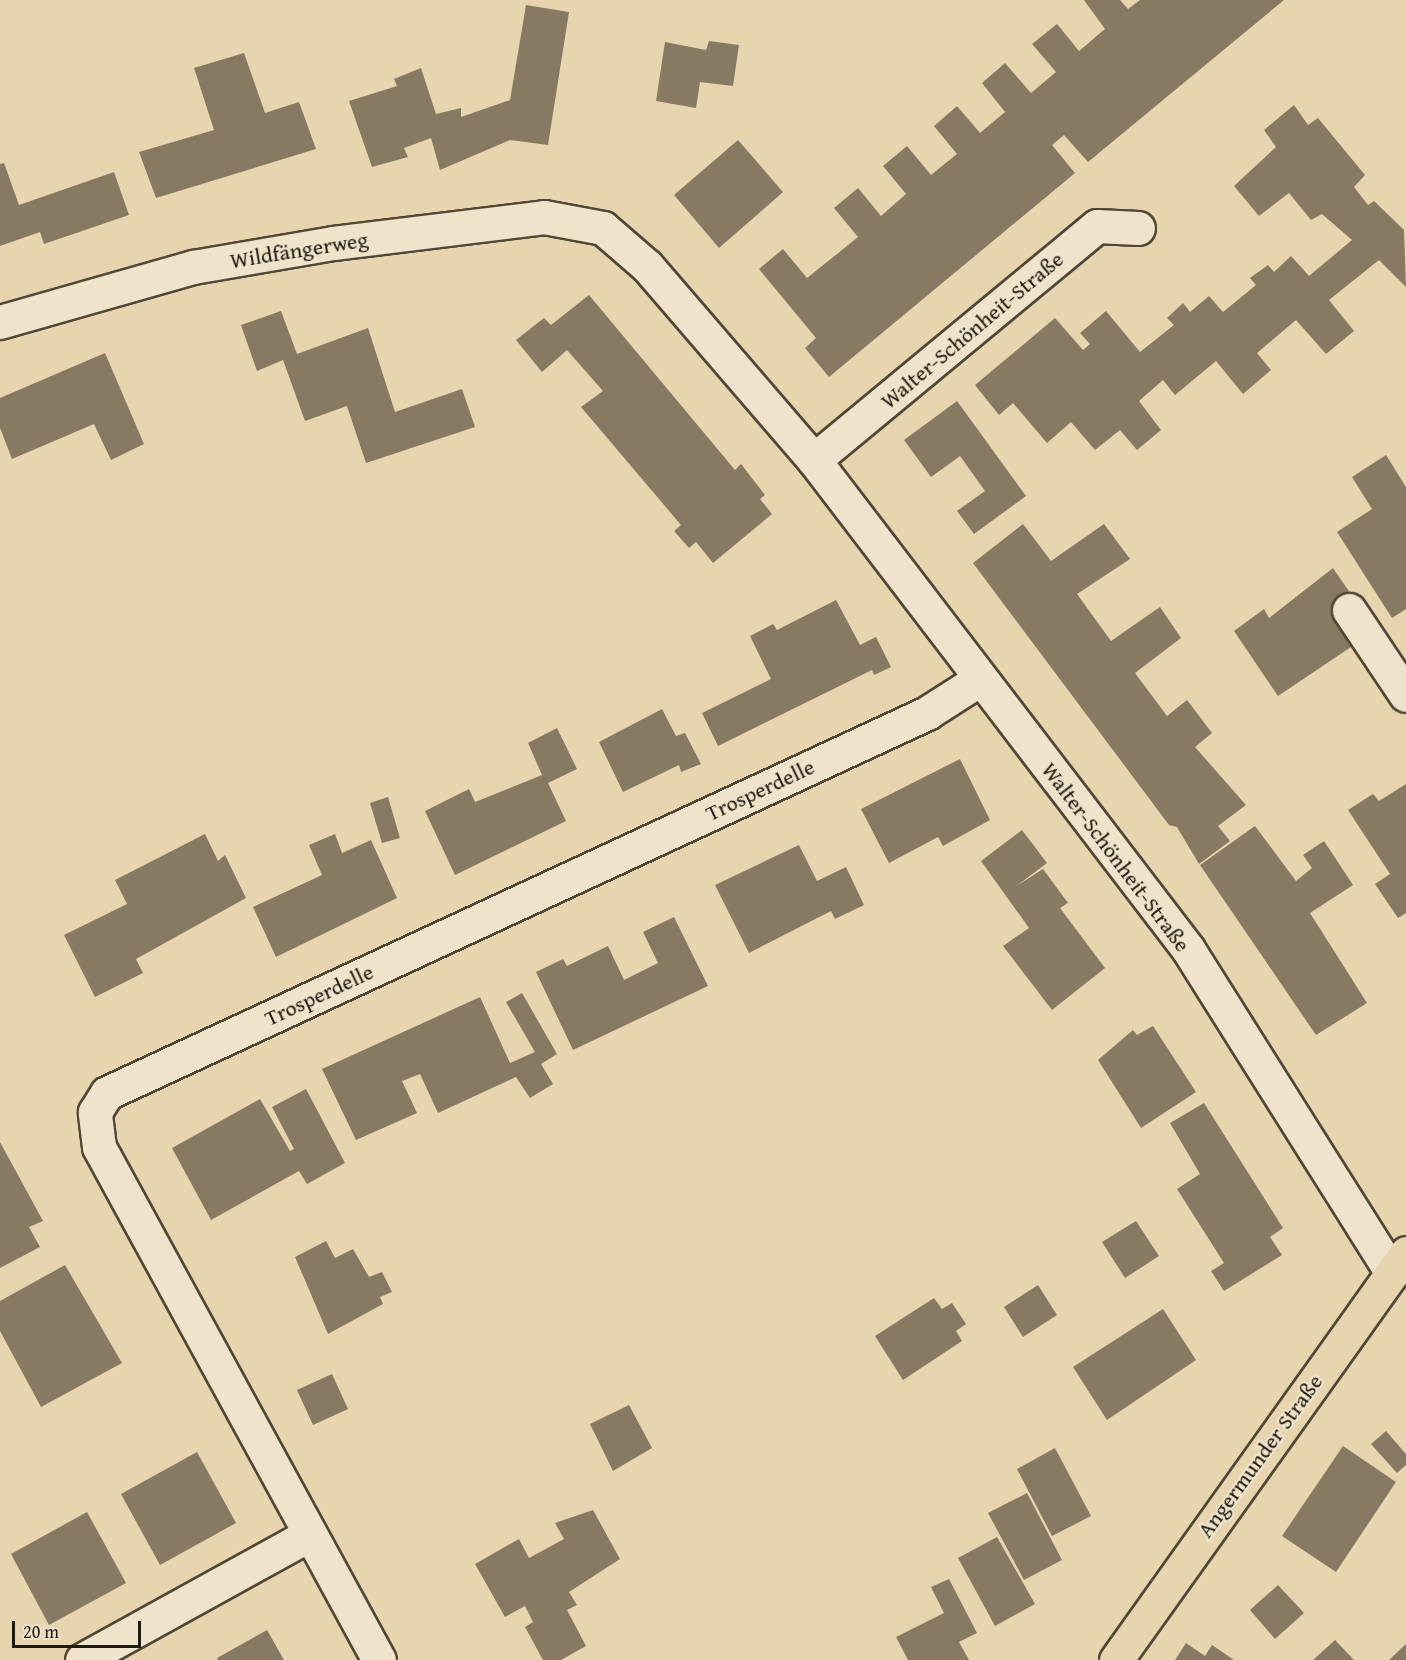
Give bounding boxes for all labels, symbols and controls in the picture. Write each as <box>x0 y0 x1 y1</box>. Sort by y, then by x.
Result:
street label: Wildfängerweg <box>228 226 370 274</box>
street label: Walter-Schönheit-Straße <box>875 246 1069 414</box>
street label: Trosperdelle <box>701 753 819 827</box>
street label: Walter-Schönheit-Straße <box>1036 757 1196 957</box>
street label: Trosperdelle <box>260 958 378 1032</box>
street label: Angermunder Straße <box>1192 1369 1328 1543</box>
scale bar <box>15 1609 144 1647</box>
text: 20 m <box>23 1618 59 1645</box>

